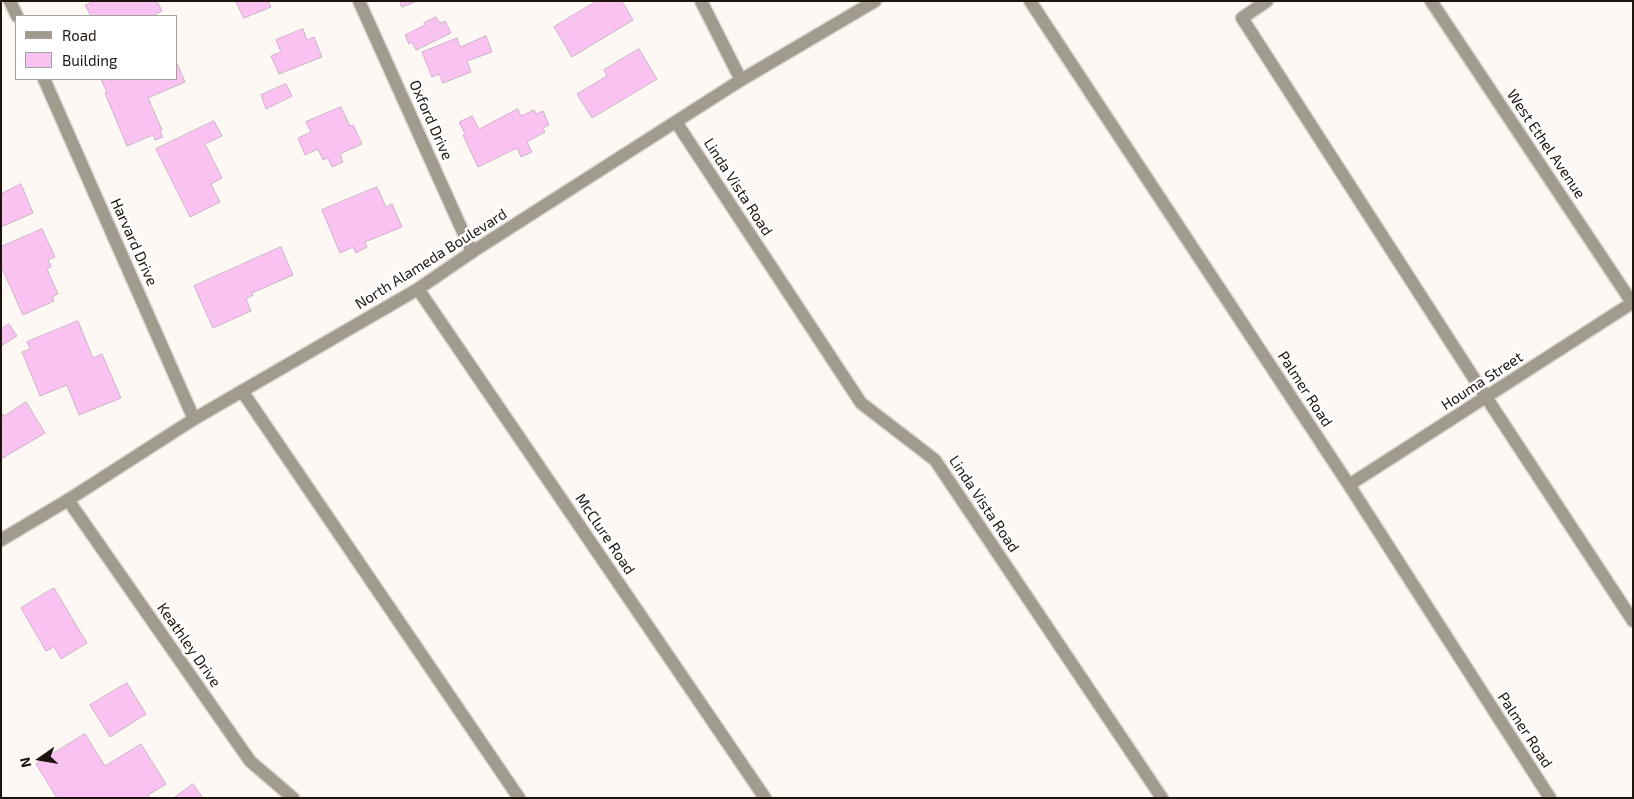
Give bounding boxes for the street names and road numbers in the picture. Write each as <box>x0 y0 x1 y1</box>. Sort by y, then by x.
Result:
street label: Oxford Drive <box>405 77 457 163</box>
street label: West Ethel Avenue <box>1503 86 1589 202</box>
street label: Linda Vista Road <box>700 135 776 239</box>
street label: Harvard Drive <box>107 195 161 289</box>
street label: North Alameda Boulevard <box>352 205 510 313</box>
street label: Palmer Road <box>1274 348 1336 430</box>
street label: Houma Street <box>1438 348 1526 414</box>
street label: Linda Vista Road <box>945 452 1023 556</box>
street label: McClure Road <box>571 490 639 578</box>
street label: Keathley Drive <box>153 599 225 691</box>
street label: Palmer Road <box>1494 689 1556 771</box>

